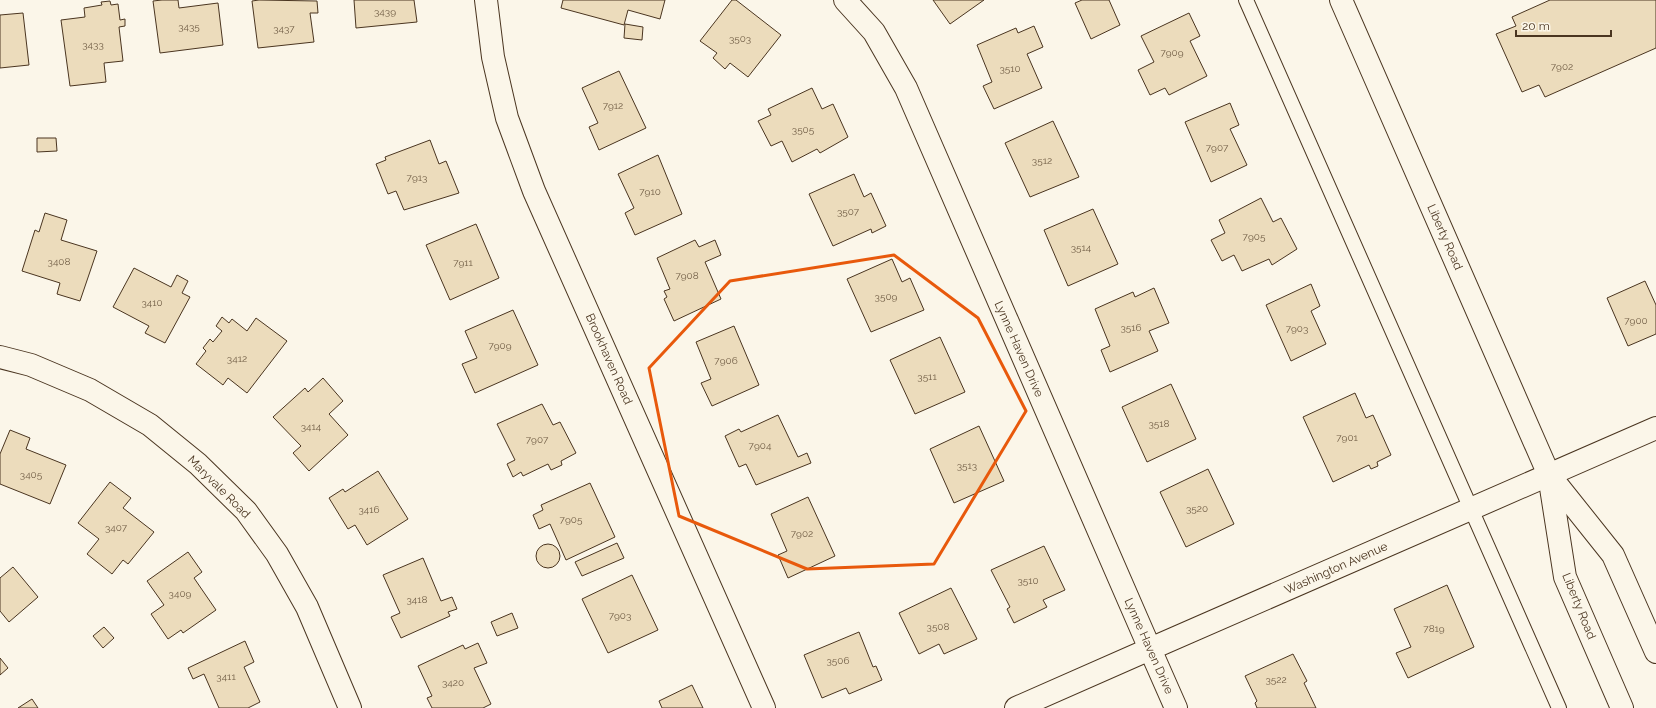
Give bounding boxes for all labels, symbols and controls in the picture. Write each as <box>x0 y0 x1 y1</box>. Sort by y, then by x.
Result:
house number: 3439 <box>374 6 396 17</box>
scale bar <box>1516 12 1611 38</box>
text: 20 m <box>1522 19 1550 33</box>
house number: 3435 <box>178 21 200 32</box>
house number: 3437 <box>273 23 295 34</box>
house number: 3503 <box>729 33 751 44</box>
house number: 3433 <box>82 39 104 50</box>
house number: 7909 <box>1160 47 1184 58</box>
house number: 7902 <box>1551 61 1573 72</box>
house number: 3510 <box>999 63 1021 74</box>
house number: 7912 <box>603 100 623 111</box>
house number: 3505 <box>792 124 815 135</box>
house number: 7907 <box>1206 142 1229 153</box>
house number: 3512 <box>1032 155 1052 166</box>
house number: 7913 <box>407 172 427 183</box>
house number: 7910 <box>639 186 661 197</box>
street label: Liberty Road <box>1424 202 1466 272</box>
house number: 3507 <box>837 206 860 217</box>
house number: 7905 <box>1243 231 1266 242</box>
house number: 3514 <box>1071 242 1092 253</box>
house number: 3408 <box>48 256 70 267</box>
house number: 7911 <box>453 257 474 268</box>
house number: 7908 <box>675 270 699 281</box>
house number: 3509 <box>875 291 898 302</box>
house number: 3410 <box>141 297 163 308</box>
street label: Lynne Haven Drive <box>992 299 1046 399</box>
street label: Brookhaven Road <box>583 311 635 407</box>
house number: 7900 <box>1624 315 1648 326</box>
house number: 3516 <box>1120 322 1142 333</box>
house number: 7903 <box>1286 323 1308 334</box>
house number: 7909 <box>488 340 512 351</box>
house number: 3412 <box>227 353 247 364</box>
house number: 7906 <box>714 355 738 366</box>
house number: 3511 <box>917 371 937 382</box>
house number: 3518 <box>1149 418 1170 429</box>
house number: 3414 <box>301 421 322 432</box>
house number: 7901 <box>1336 432 1359 443</box>
house number: 7907 <box>526 434 549 445</box>
house number: 7904 <box>749 440 772 451</box>
street label: Maryvale Road <box>185 453 253 521</box>
house number: 3513 <box>957 460 977 471</box>
house number: 3405 <box>20 469 43 480</box>
house number: 3520 <box>1186 503 1208 514</box>
house number: 3416 <box>358 504 380 515</box>
house number: 7905 <box>560 514 583 525</box>
house number: 3407 <box>105 522 128 533</box>
house number: 7902 <box>791 528 813 539</box>
street label: Washington Avenue <box>1282 539 1390 597</box>
street label: Liberty Road <box>1559 571 1599 641</box>
house number: 3510 <box>1017 575 1039 586</box>
house number: 3409 <box>169 588 192 599</box>
house number: 3418 <box>406 594 428 605</box>
street label: Lynne Haven Drive <box>1122 596 1176 696</box>
house number: 7903 <box>609 610 631 621</box>
house number: 3508 <box>927 621 949 632</box>
house number: 7819 <box>1423 623 1445 634</box>
house number: 3506 <box>827 655 849 666</box>
house number: 3411 <box>216 671 236 682</box>
house number: 3522 <box>1265 674 1287 685</box>
house number: 3420 <box>442 677 464 688</box>

